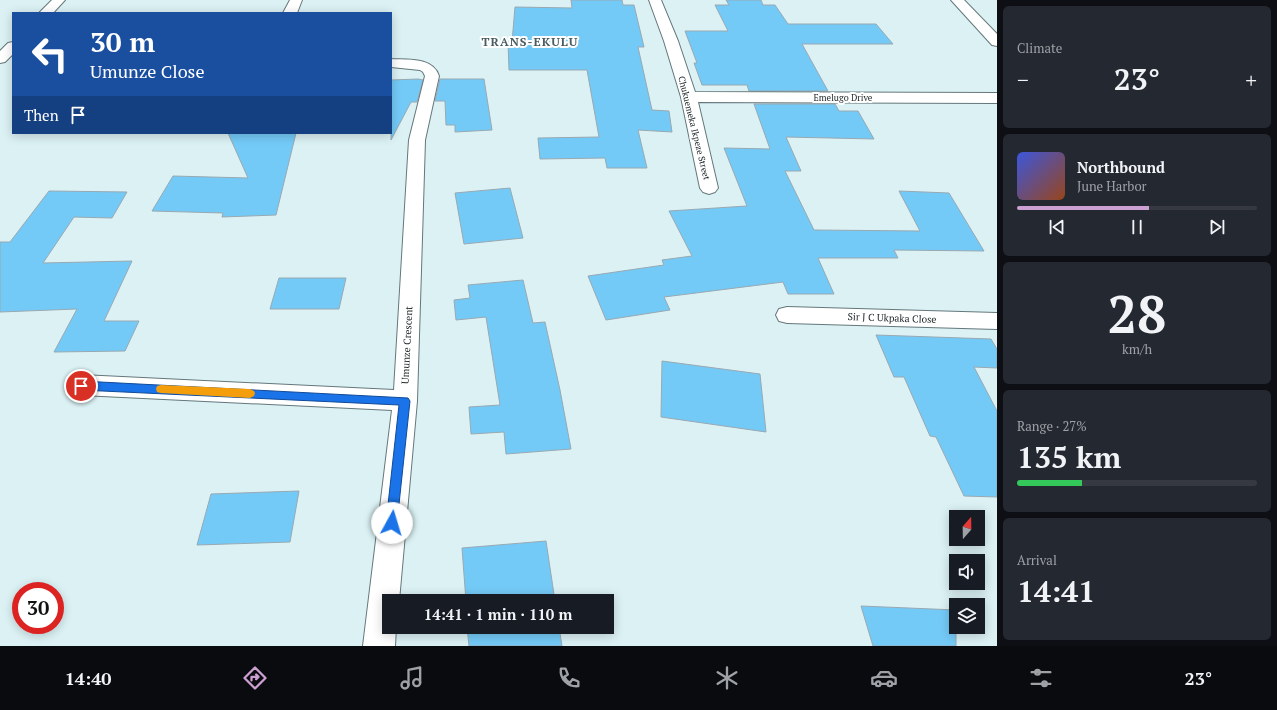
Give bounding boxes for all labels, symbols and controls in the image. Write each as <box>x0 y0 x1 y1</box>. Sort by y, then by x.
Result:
text: 30 m <box>90 23 155 60</box>
icon: left <box>24 28 76 80</box>
district label: TRANS-EKULU <box>482 34 578 49</box>
text: Climate <box>1017 39 1062 57</box>
text: Umunze Close <box>90 59 204 83</box>
text: 23° <box>1114 59 1160 99</box>
text: − <box>1017 65 1029 94</box>
text: + <box>1245 65 1257 94</box>
street label: Chukuemeka Ikpeze Street <box>675 75 713 182</box>
street label: Emelugo Drive <box>814 92 873 104</box>
icon: arrive <box>67 104 89 126</box>
text: Then <box>24 105 59 125</box>
text: Northbound <box>1077 157 1165 177</box>
text: June Harbor <box>1077 177 1147 195</box>
icon: previous <box>1046 216 1068 238</box>
icon: pause <box>1126 216 1148 238</box>
icon: next <box>1206 216 1228 238</box>
text: 28 <box>1108 279 1166 348</box>
street label: Umunze Crescent <box>398 305 416 384</box>
street label: Sir J C Ukpaka Close <box>847 310 937 326</box>
text: km/h <box>1122 340 1152 358</box>
pin <box>64 369 98 403</box>
icon: arrive <box>70 375 92 397</box>
text: Range · 27% <box>1017 417 1087 435</box>
text: 135 km <box>1017 437 1121 477</box>
position arrow <box>371 502 413 544</box>
north arrow <box>949 510 985 546</box>
map controls <box>949 510 985 634</box>
text: Arrival <box>1017 551 1057 569</box>
button: sound <box>949 554 985 590</box>
text: 14:41 <box>1017 571 1095 611</box>
speed limit sign: 30 <box>12 582 64 634</box>
button: layers <box>949 598 985 634</box>
text: 14:41 · 1 min · 110 m <box>424 604 572 624</box>
icon: directions <box>241 664 269 692</box>
icon: music <box>398 664 426 692</box>
icon: phone <box>555 664 583 692</box>
icon: climate <box>713 664 741 692</box>
icon: car <box>870 664 898 692</box>
icon: filters <box>1027 664 1055 692</box>
text: 14:40 <box>65 666 112 690</box>
text: 23° <box>1184 666 1212 690</box>

